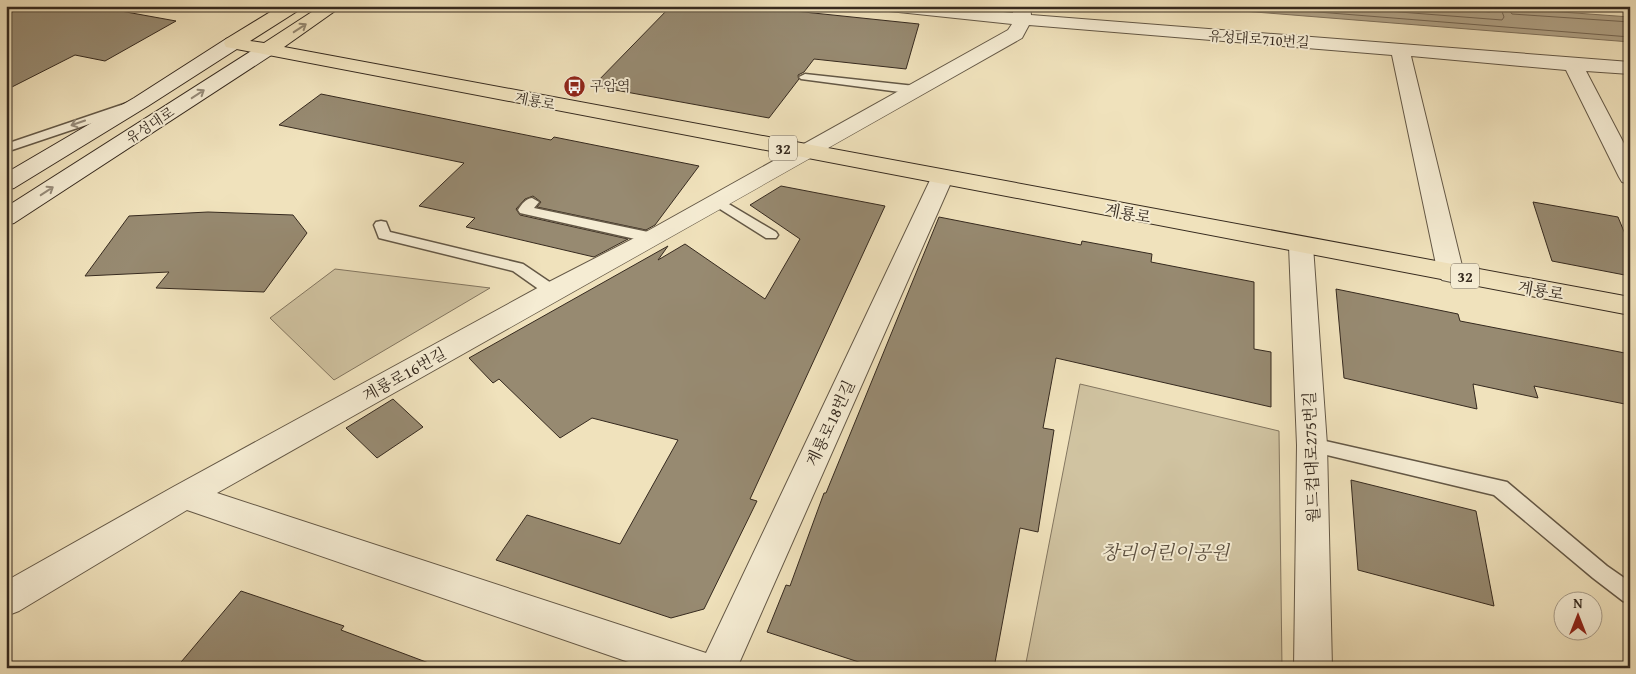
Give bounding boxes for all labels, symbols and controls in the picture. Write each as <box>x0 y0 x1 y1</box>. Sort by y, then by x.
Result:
one-way arrow <box>292 23 306 33</box>
street label: 유성대로710번길 <box>1208 25 1310 53</box>
bus stop icon: 구암역 <box>562 74 586 98</box>
place label: 구암역 <box>590 76 631 96</box>
street label: 계룡로 <box>513 87 557 115</box>
one-way arrow <box>191 88 205 98</box>
street label: 유성대로 <box>122 102 179 148</box>
one-way arrow <box>71 119 87 128</box>
road number: 32 <box>769 136 797 160</box>
one-way arrow <box>40 186 54 196</box>
street label: 계룡로 <box>1103 197 1154 229</box>
road number: 32 <box>1451 264 1479 288</box>
street label: 계룡로 <box>1516 274 1566 306</box>
street label: 계룡로16번길 <box>358 341 450 407</box>
street label: 계룡로18번길 <box>800 376 860 470</box>
street label: 월드컵대로275번길 <box>1297 391 1325 523</box>
park label: 창리어린이공원 <box>1101 538 1231 566</box>
north arrow <box>1554 592 1604 642</box>
text: N <box>1573 593 1583 613</box>

